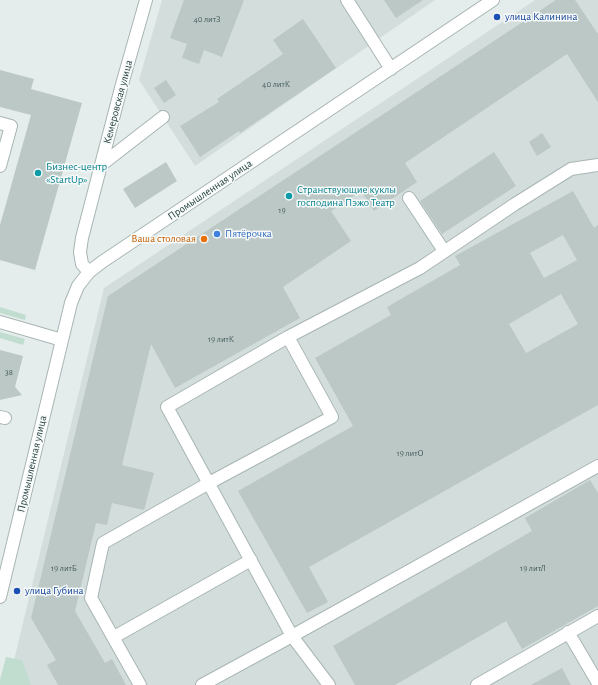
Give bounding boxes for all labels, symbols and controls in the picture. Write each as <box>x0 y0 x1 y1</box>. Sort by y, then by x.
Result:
place label: улица Калинина <box>505 10 577 24</box>
marker: улица Калинина <box>492 12 502 22</box>
house number: 40 литЗ <box>193 14 221 24</box>
street label: Кемеровская улица <box>100 59 136 145</box>
house number: 40 литК <box>262 79 290 89</box>
street label: Промышленная улица <box>165 157 255 223</box>
place label: Бизнес-центр «StartUp» <box>46 160 107 186</box>
marker: Бизнес-центр «StartUp» <box>33 168 43 178</box>
place label: Странствующие куклы господина Пэжо Театр <box>297 183 396 209</box>
marker: Странствующие куклы господина Пэжо Театр <box>284 191 294 201</box>
house number: 19 <box>278 205 286 215</box>
place label: Пятёрочка <box>225 227 272 241</box>
marker: Пятёрочка <box>212 229 222 239</box>
place label: Ваша столовая <box>131 232 196 246</box>
marker: Ваша столовая <box>199 234 209 244</box>
house number: 19 литК <box>208 334 234 344</box>
house number: 38 <box>5 367 13 377</box>
street label: Промышленная улица <box>14 414 50 514</box>
house number: 19 литО <box>397 448 423 458</box>
house number: 19 литБ <box>51 563 77 573</box>
house number: 19 литЛ <box>520 563 546 573</box>
place label: улица Губина <box>25 584 84 598</box>
marker: улица Губина <box>12 586 22 596</box>

